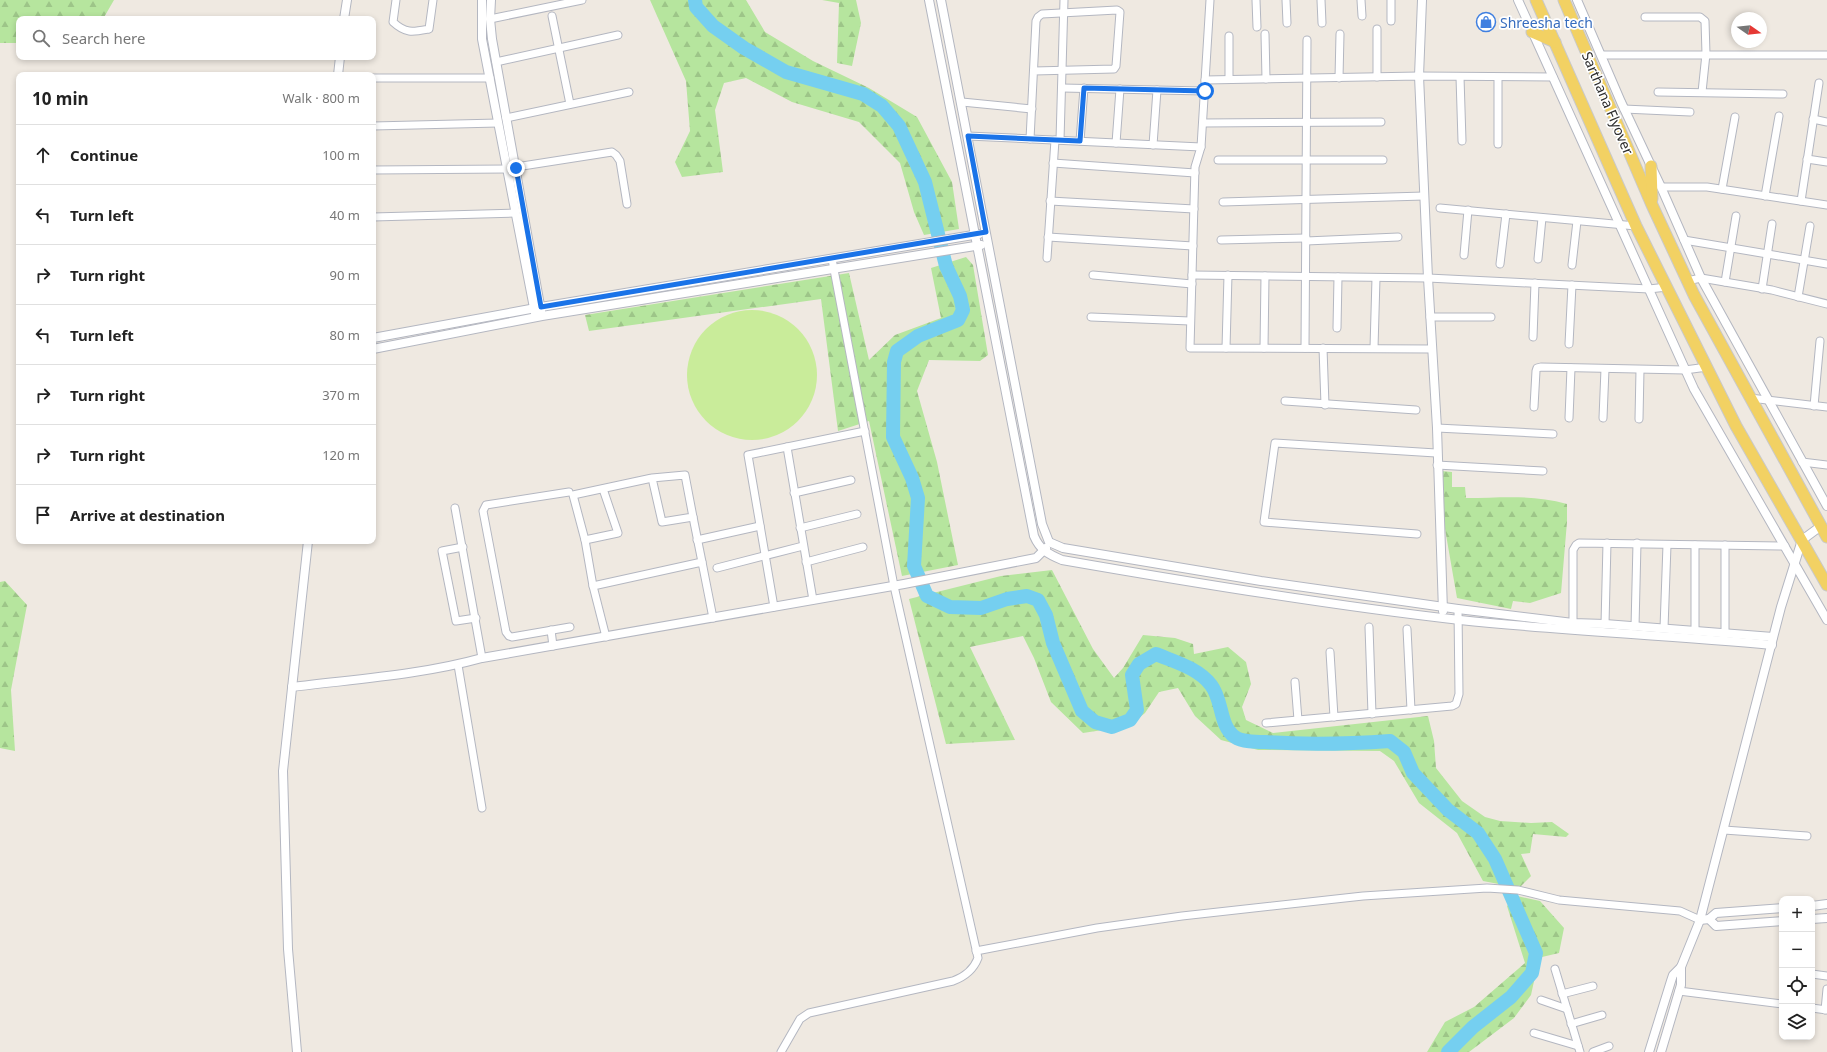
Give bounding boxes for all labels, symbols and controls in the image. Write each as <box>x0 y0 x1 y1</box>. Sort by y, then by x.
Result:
shop icon: Shreesha tech <box>1475 11 1497 33</box>
north arrow <box>1731 12 1767 48</box>
place label: Shreesha tech <box>1500 13 1593 32</box>
search box <box>16 16 376 60</box>
icon: search <box>30 27 52 49</box>
text: Search here <box>62 28 145 48</box>
street label: Sarthana Flyover <box>1578 49 1638 158</box>
route start <box>1196 82 1214 100</box>
text: 10 min <box>32 87 89 110</box>
text: Walk · 800 m <box>282 89 360 107</box>
icon: ahead <box>32 144 54 166</box>
text: Continue <box>70 145 138 165</box>
text: 100 m <box>322 146 360 164</box>
route end <box>507 159 525 177</box>
icon: left <box>32 204 54 226</box>
text: Turn left <box>70 205 134 225</box>
text: 40 m <box>330 206 360 224</box>
icon: right <box>32 264 54 286</box>
text: Turn right <box>70 265 145 285</box>
text: 90 m <box>330 266 360 284</box>
icon: left <box>32 324 54 346</box>
text: Turn left <box>70 325 134 345</box>
text: 80 m <box>330 326 360 344</box>
icon: right <box>32 384 54 406</box>
text: Turn right <box>70 385 145 405</box>
text: 370 m <box>322 386 360 404</box>
icon: right <box>32 444 54 466</box>
text: Turn right <box>70 445 145 465</box>
text: 120 m <box>322 446 360 464</box>
icon: arrive <box>32 504 54 526</box>
text: Arrive at destination <box>70 505 225 525</box>
map controls <box>1779 896 1815 1040</box>
button: + <box>1779 896 1815 932</box>
button: − <box>1779 932 1815 968</box>
button: locate <box>1779 968 1815 1004</box>
button: layers <box>1779 1004 1815 1040</box>

